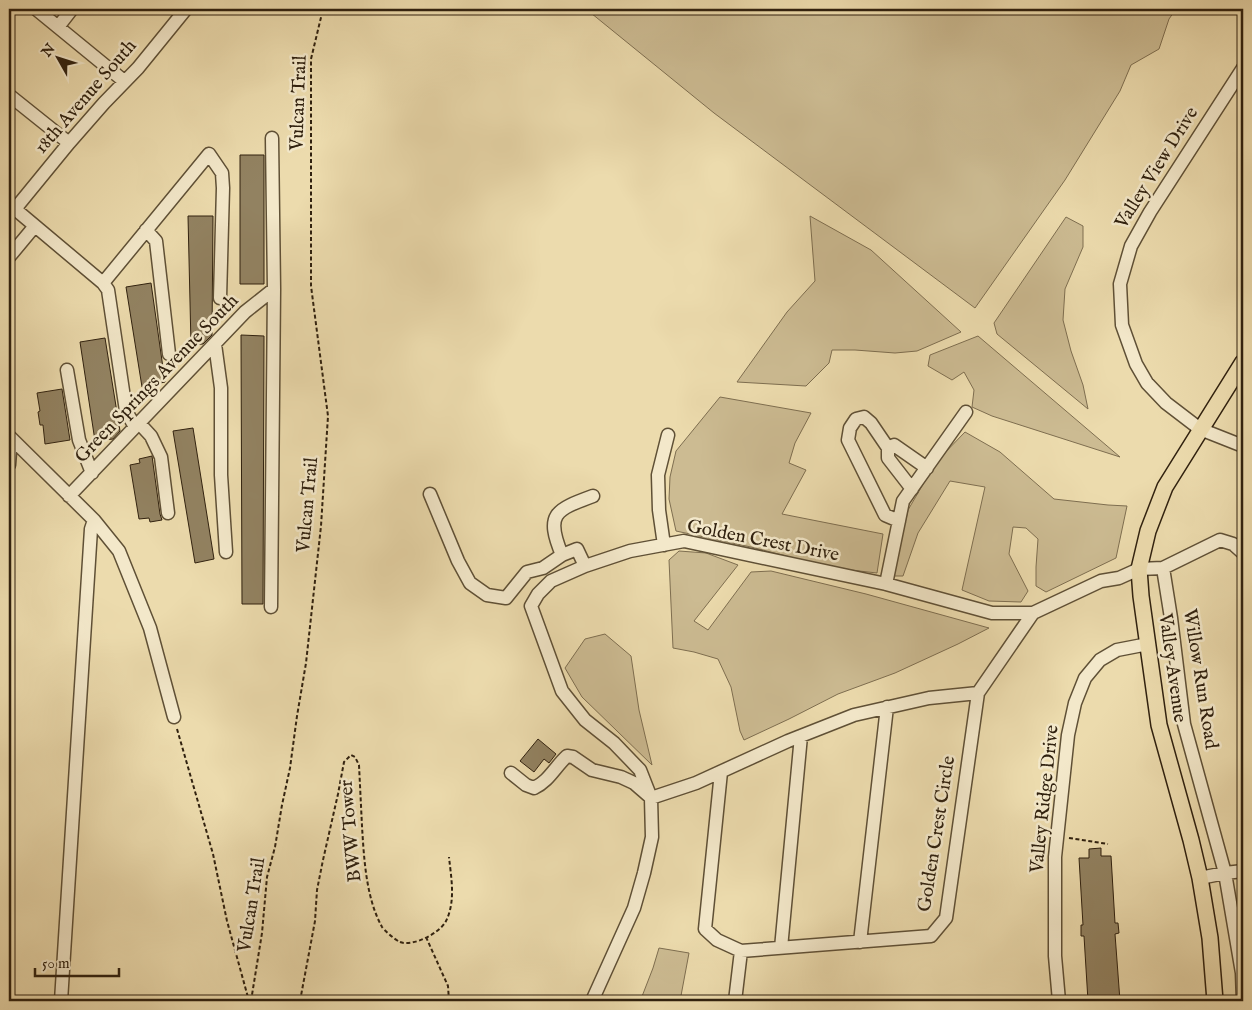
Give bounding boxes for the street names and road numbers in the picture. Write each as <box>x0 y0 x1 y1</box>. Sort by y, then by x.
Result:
street label: 18th Avenue South <box>30 35 142 159</box>
street label: Vulcan Trail <box>285 54 313 152</box>
street label: Valley View Drive <box>1109 102 1204 234</box>
street label: Green Springs Avenue South <box>70 289 244 469</box>
street label: Vulcan Trail <box>292 456 324 555</box>
street label: Golden Crest Drive <box>685 514 841 568</box>
street label: Willow Run Road <box>1177 607 1223 752</box>
street label: Valley Avenue <box>1152 611 1192 724</box>
street label: Valley Ridge Drive <box>1025 723 1065 875</box>
street label: Golden Crest Circle <box>913 754 961 914</box>
street label: BWW Tower <box>335 779 367 883</box>
street label: Vulcan Trail <box>233 855 271 955</box>

